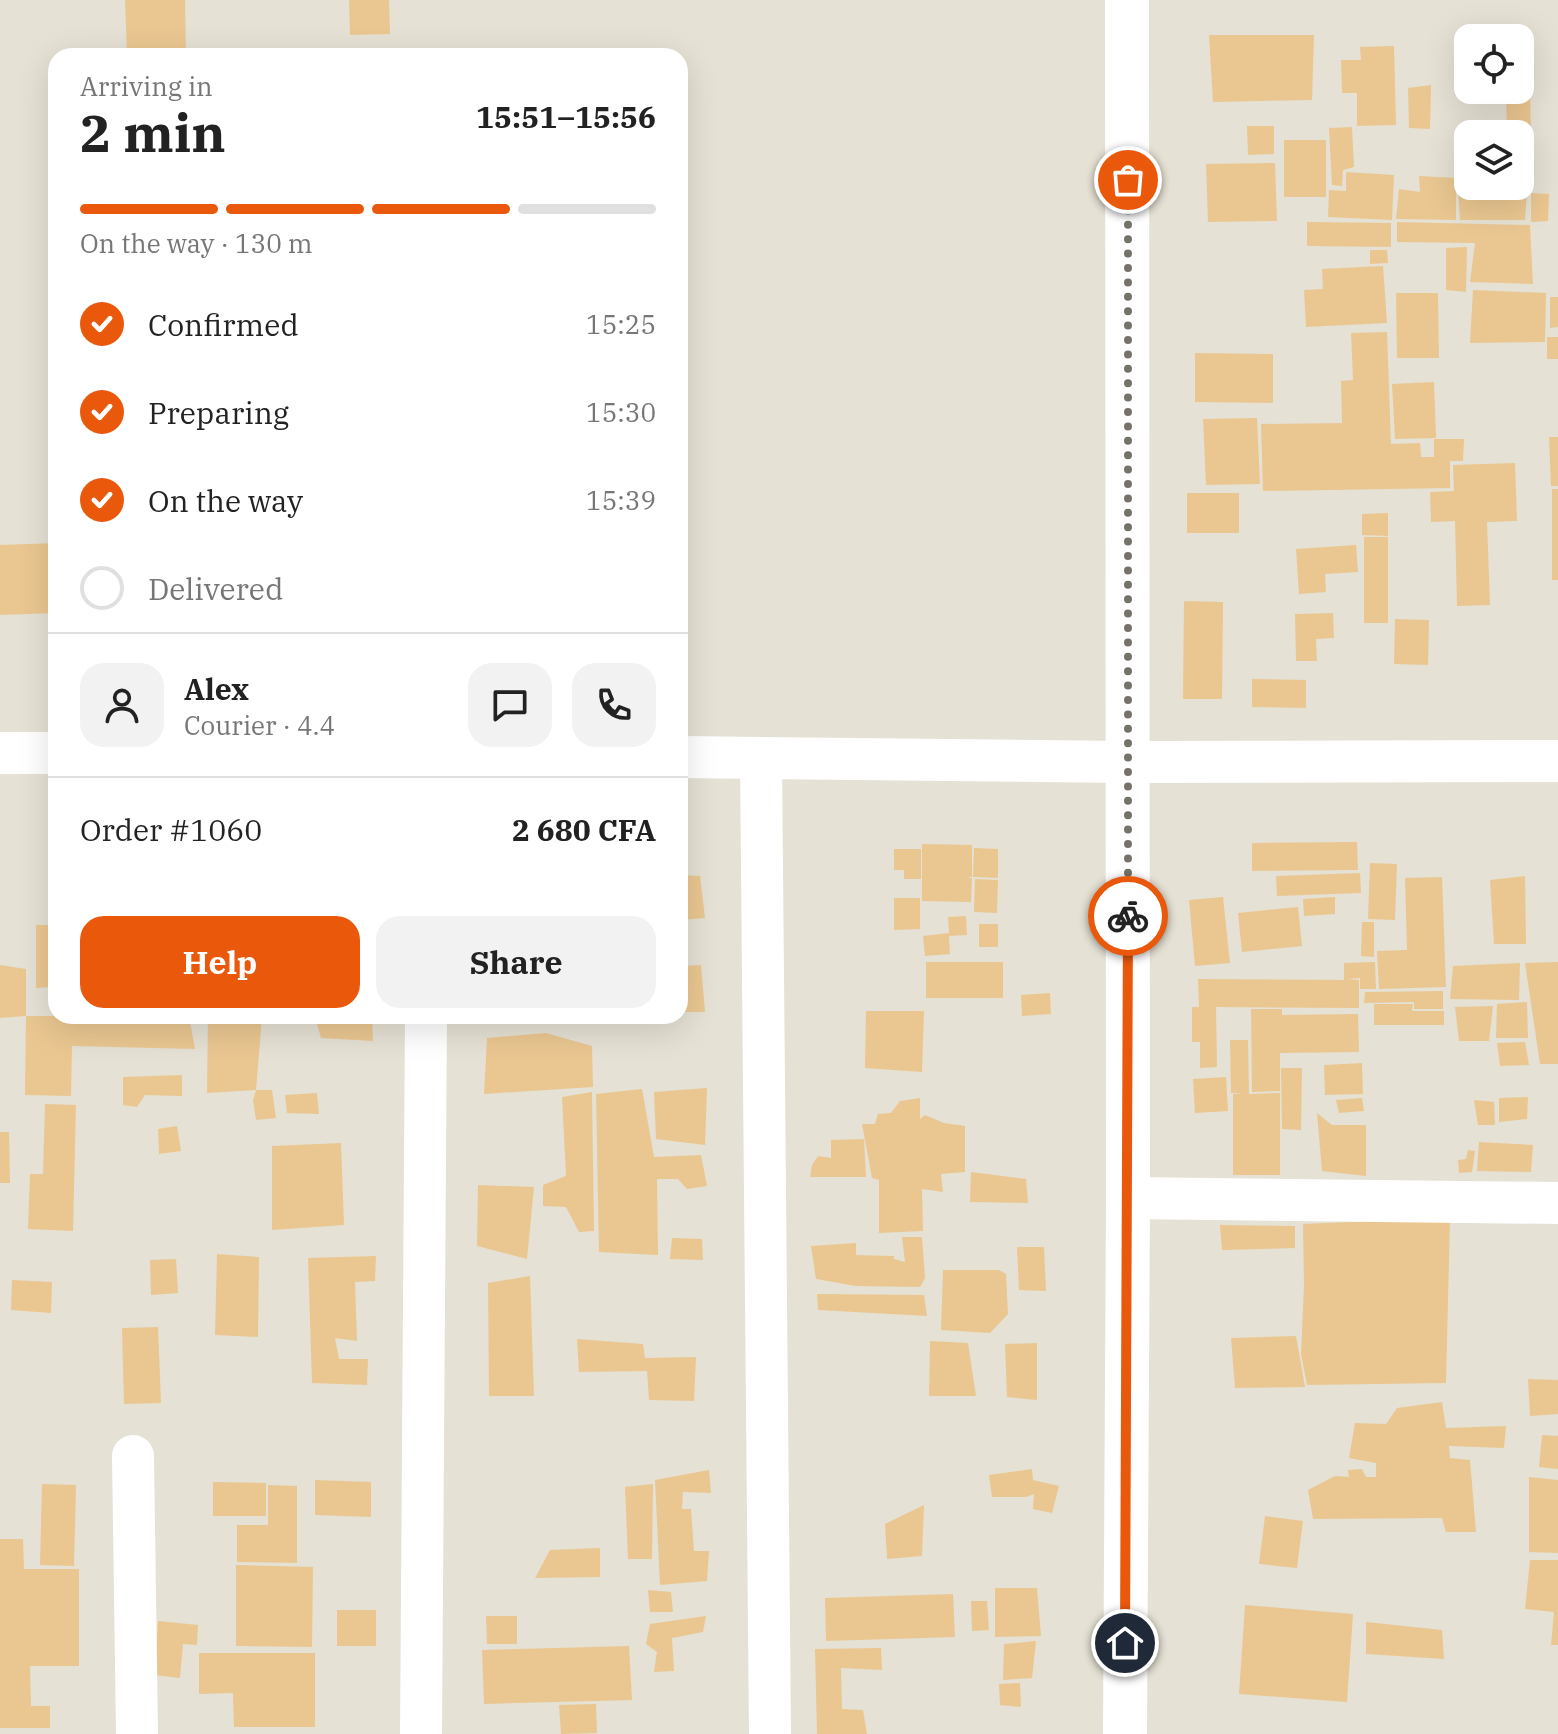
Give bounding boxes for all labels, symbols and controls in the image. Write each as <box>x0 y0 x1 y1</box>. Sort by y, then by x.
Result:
map controls <box>1454 24 1534 200</box>
button: locate <box>1454 24 1534 104</box>
text: Arriving in <box>80 69 213 103</box>
text: 15:51–15:56 <box>476 97 656 136</box>
text: 2 min <box>80 99 226 166</box>
button: layers <box>1454 120 1534 200</box>
pin <box>1094 146 1162 214</box>
icon: bag <box>1106 158 1150 202</box>
text: On the way · 130 m <box>80 226 313 260</box>
icon: check <box>80 302 124 346</box>
text: Confirmed <box>148 305 299 344</box>
text: 15:25 <box>586 307 656 341</box>
icon: check <box>80 390 124 434</box>
text: Preparing <box>148 393 289 432</box>
text: 15:30 <box>586 395 656 429</box>
icon: check <box>80 478 124 522</box>
text: On the way <box>148 481 303 520</box>
text: 15:39 <box>586 483 656 517</box>
text: Delivered <box>148 569 283 608</box>
button: person <box>80 663 164 747</box>
button: chat <box>468 663 552 747</box>
button: phone <box>572 663 656 747</box>
text: Alex <box>184 669 249 708</box>
text: Courier · 4.4 <box>184 708 335 742</box>
text: Order #1060 <box>80 810 262 849</box>
text: 2 680 CFA <box>512 810 656 849</box>
courier <box>1088 876 1168 956</box>
icon: bike <box>1106 894 1150 938</box>
button: Help <box>80 916 360 1008</box>
button: Share <box>376 916 656 1008</box>
pin <box>1091 1609 1159 1677</box>
icon: home <box>1103 1621 1147 1665</box>

